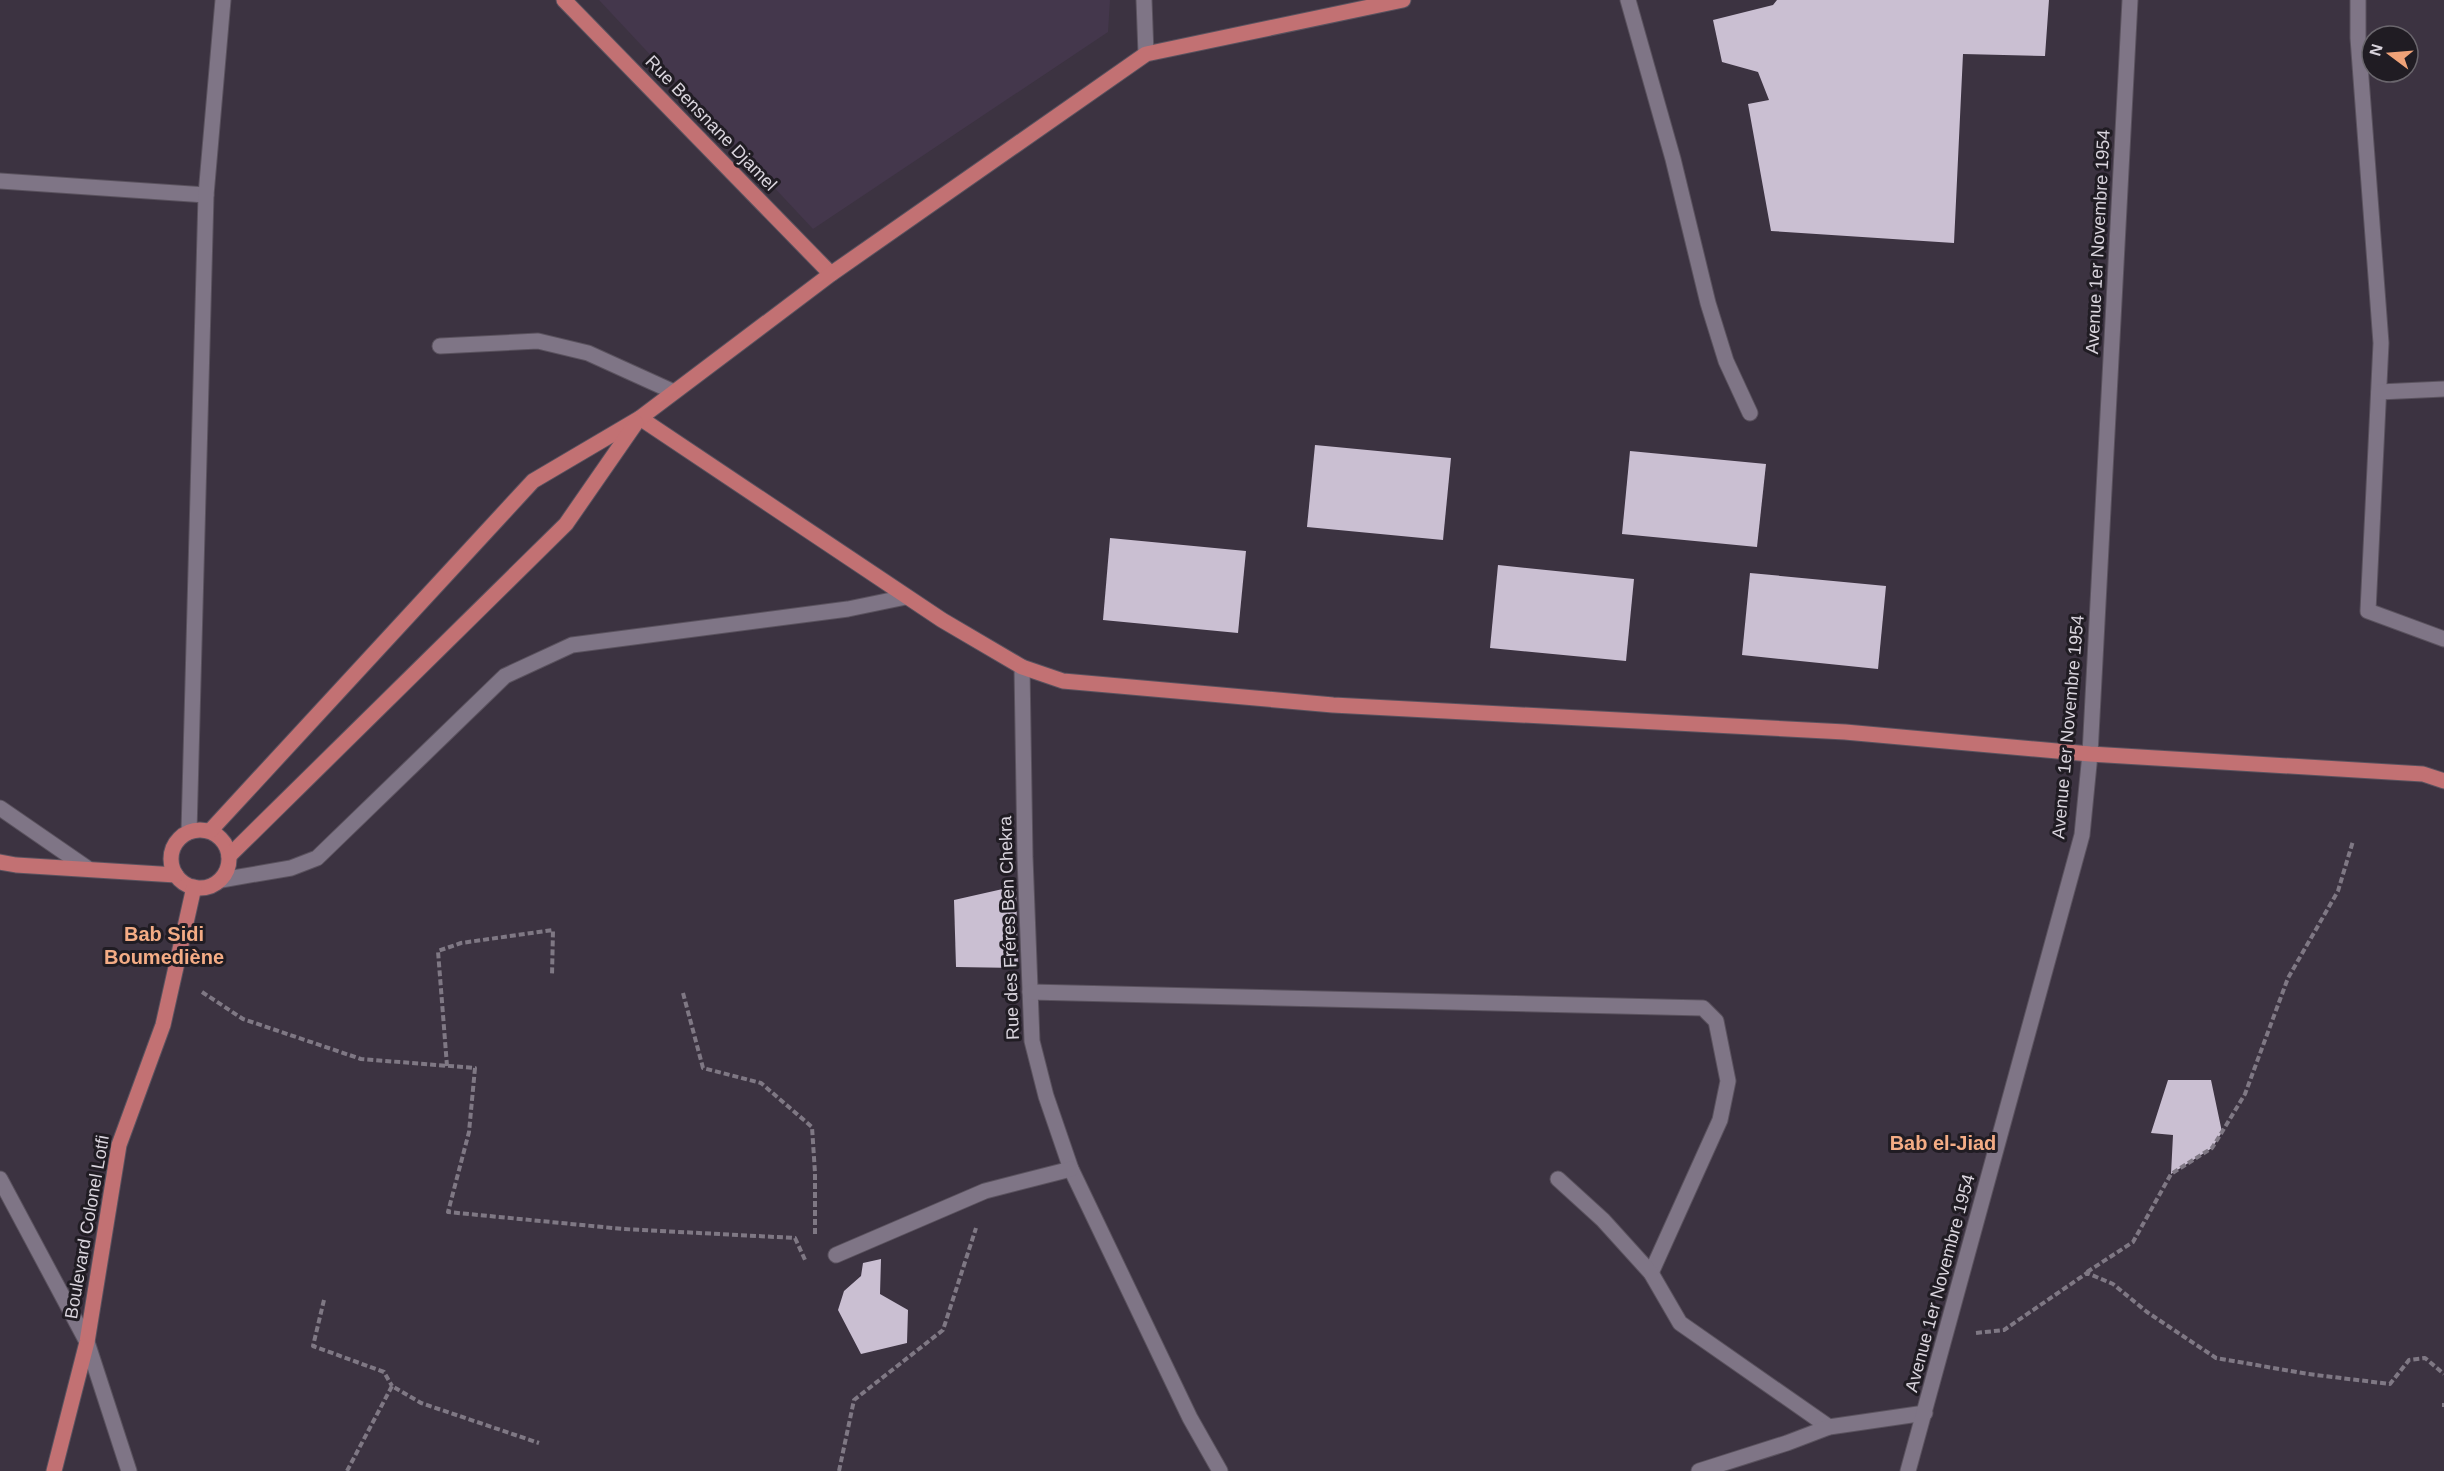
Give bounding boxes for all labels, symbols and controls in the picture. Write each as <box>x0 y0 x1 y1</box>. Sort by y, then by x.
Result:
north arrow <box>2360 24 2420 84</box>
text: N <box>2366 42 2386 58</box>
street label: Rue Bensnane Djamel <box>641 51 781 195</box>
street label: Avenue 1er Novembre 1954 <box>2082 129 2114 355</box>
street label: Avenue 1er Novembre 1954 <box>2048 614 2088 840</box>
street label: Rue des Fréres Ben Chekra <box>995 815 1023 1040</box>
district label: Bab Sidi Boumediène <box>104 923 224 968</box>
district label: Bab el-Jiad <box>1890 1132 1996 1154</box>
street label: Boulevard Colonel Lotfi <box>61 1134 113 1320</box>
street label: Avenue 1er Novembre 1954 <box>1901 1172 1979 1394</box>

